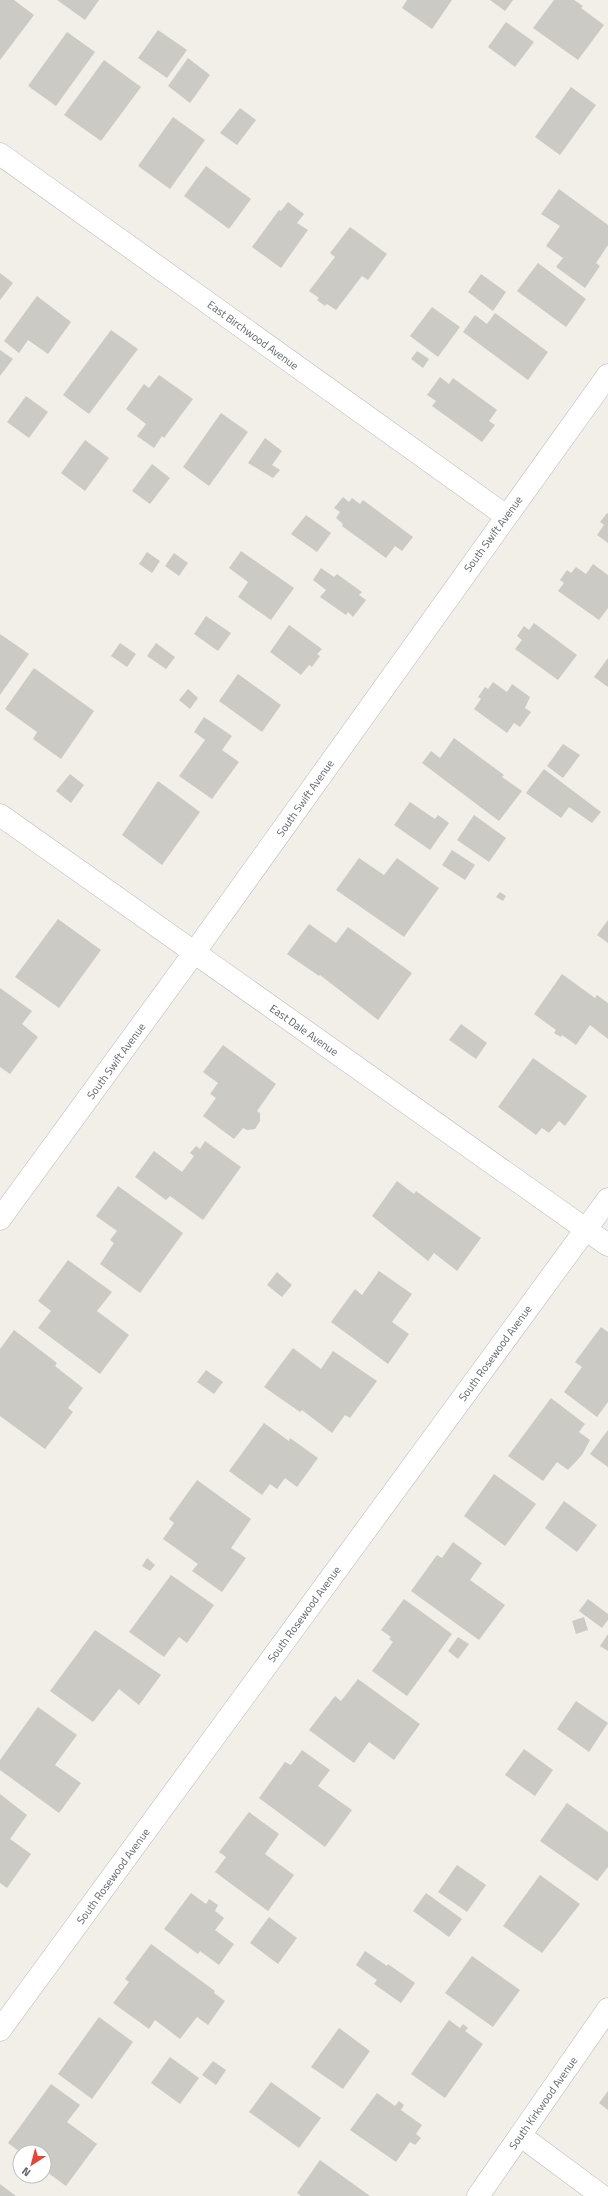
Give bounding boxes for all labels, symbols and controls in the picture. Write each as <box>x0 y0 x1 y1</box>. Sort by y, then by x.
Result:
street label: East Birchwood Avenue <box>204 296 302 374</box>
street label: South Swift Avenue <box>460 492 526 575</box>
street label: South Swift Avenue <box>272 756 338 840</box>
street label: East Dale Avenue <box>266 1000 342 1060</box>
street label: South Swift Avenue <box>83 1019 149 1102</box>
street label: South Rosewood Avenue <box>455 1301 536 1404</box>
street label: South Rosewood Avenue <box>264 1562 345 1665</box>
street label: South Rosewood Avenue <box>73 1824 154 1927</box>
street label: South Kirkwood Avenue <box>505 2053 581 2153</box>
north arrow <box>12 2144 52 2184</box>
text: N <box>18 2163 34 2181</box>

